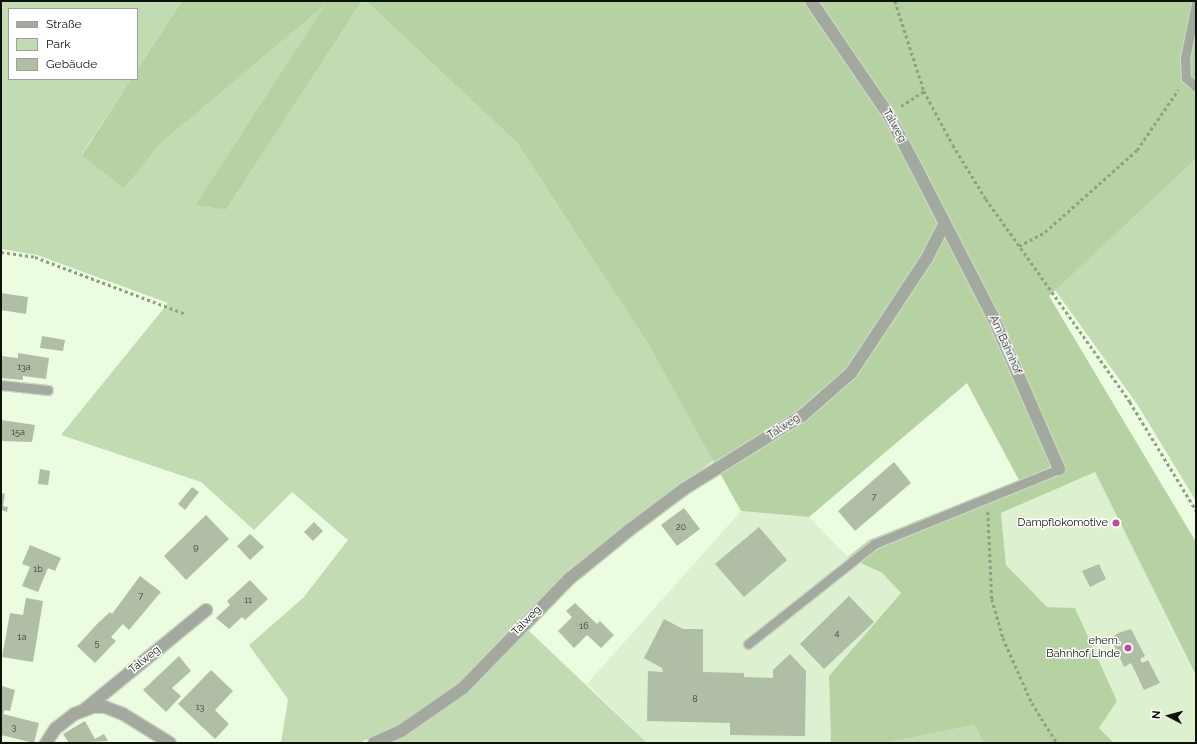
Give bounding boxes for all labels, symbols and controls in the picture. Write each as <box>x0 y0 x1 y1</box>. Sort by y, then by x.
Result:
legend <box>8 8 138 80</box>
text: Straße <box>46 17 82 31</box>
text: Park <box>46 37 71 51</box>
text: Gebäude <box>46 57 97 71</box>
street label: Talweg <box>879 107 909 145</box>
street label: Am Bahnhof <box>986 314 1024 376</box>
house number: 13a <box>17 362 31 372</box>
street label: Talweg <box>765 412 803 442</box>
house number: 15a <box>11 427 25 437</box>
house number: 7 <box>872 492 876 502</box>
place label: Dampflokomotive <box>1018 516 1108 530</box>
marker: Dampflokomotive <box>1111 518 1121 528</box>
house number: 20 <box>676 522 686 532</box>
house number: 9 <box>193 542 199 552</box>
house number: 1b <box>33 564 43 574</box>
house number: 7 <box>139 591 143 601</box>
house number: 11 <box>244 595 252 605</box>
street label: Talweg <box>510 603 544 639</box>
house number: 16 <box>579 621 589 631</box>
house number: 4 <box>835 628 839 638</box>
house number: 1a <box>18 632 26 642</box>
place label: ehem. Bahnhof Linde <box>1046 635 1120 661</box>
house number: 5 <box>95 638 99 648</box>
street label: Talweg <box>127 643 163 677</box>
marker: ehem. Bahnhof Linde <box>1123 643 1133 653</box>
house number: 8 <box>692 694 698 704</box>
north arrow <box>1149 696 1189 736</box>
house number: 13 <box>196 702 204 712</box>
text: N <box>1150 710 1163 720</box>
house number: 3 <box>12 722 16 732</box>

